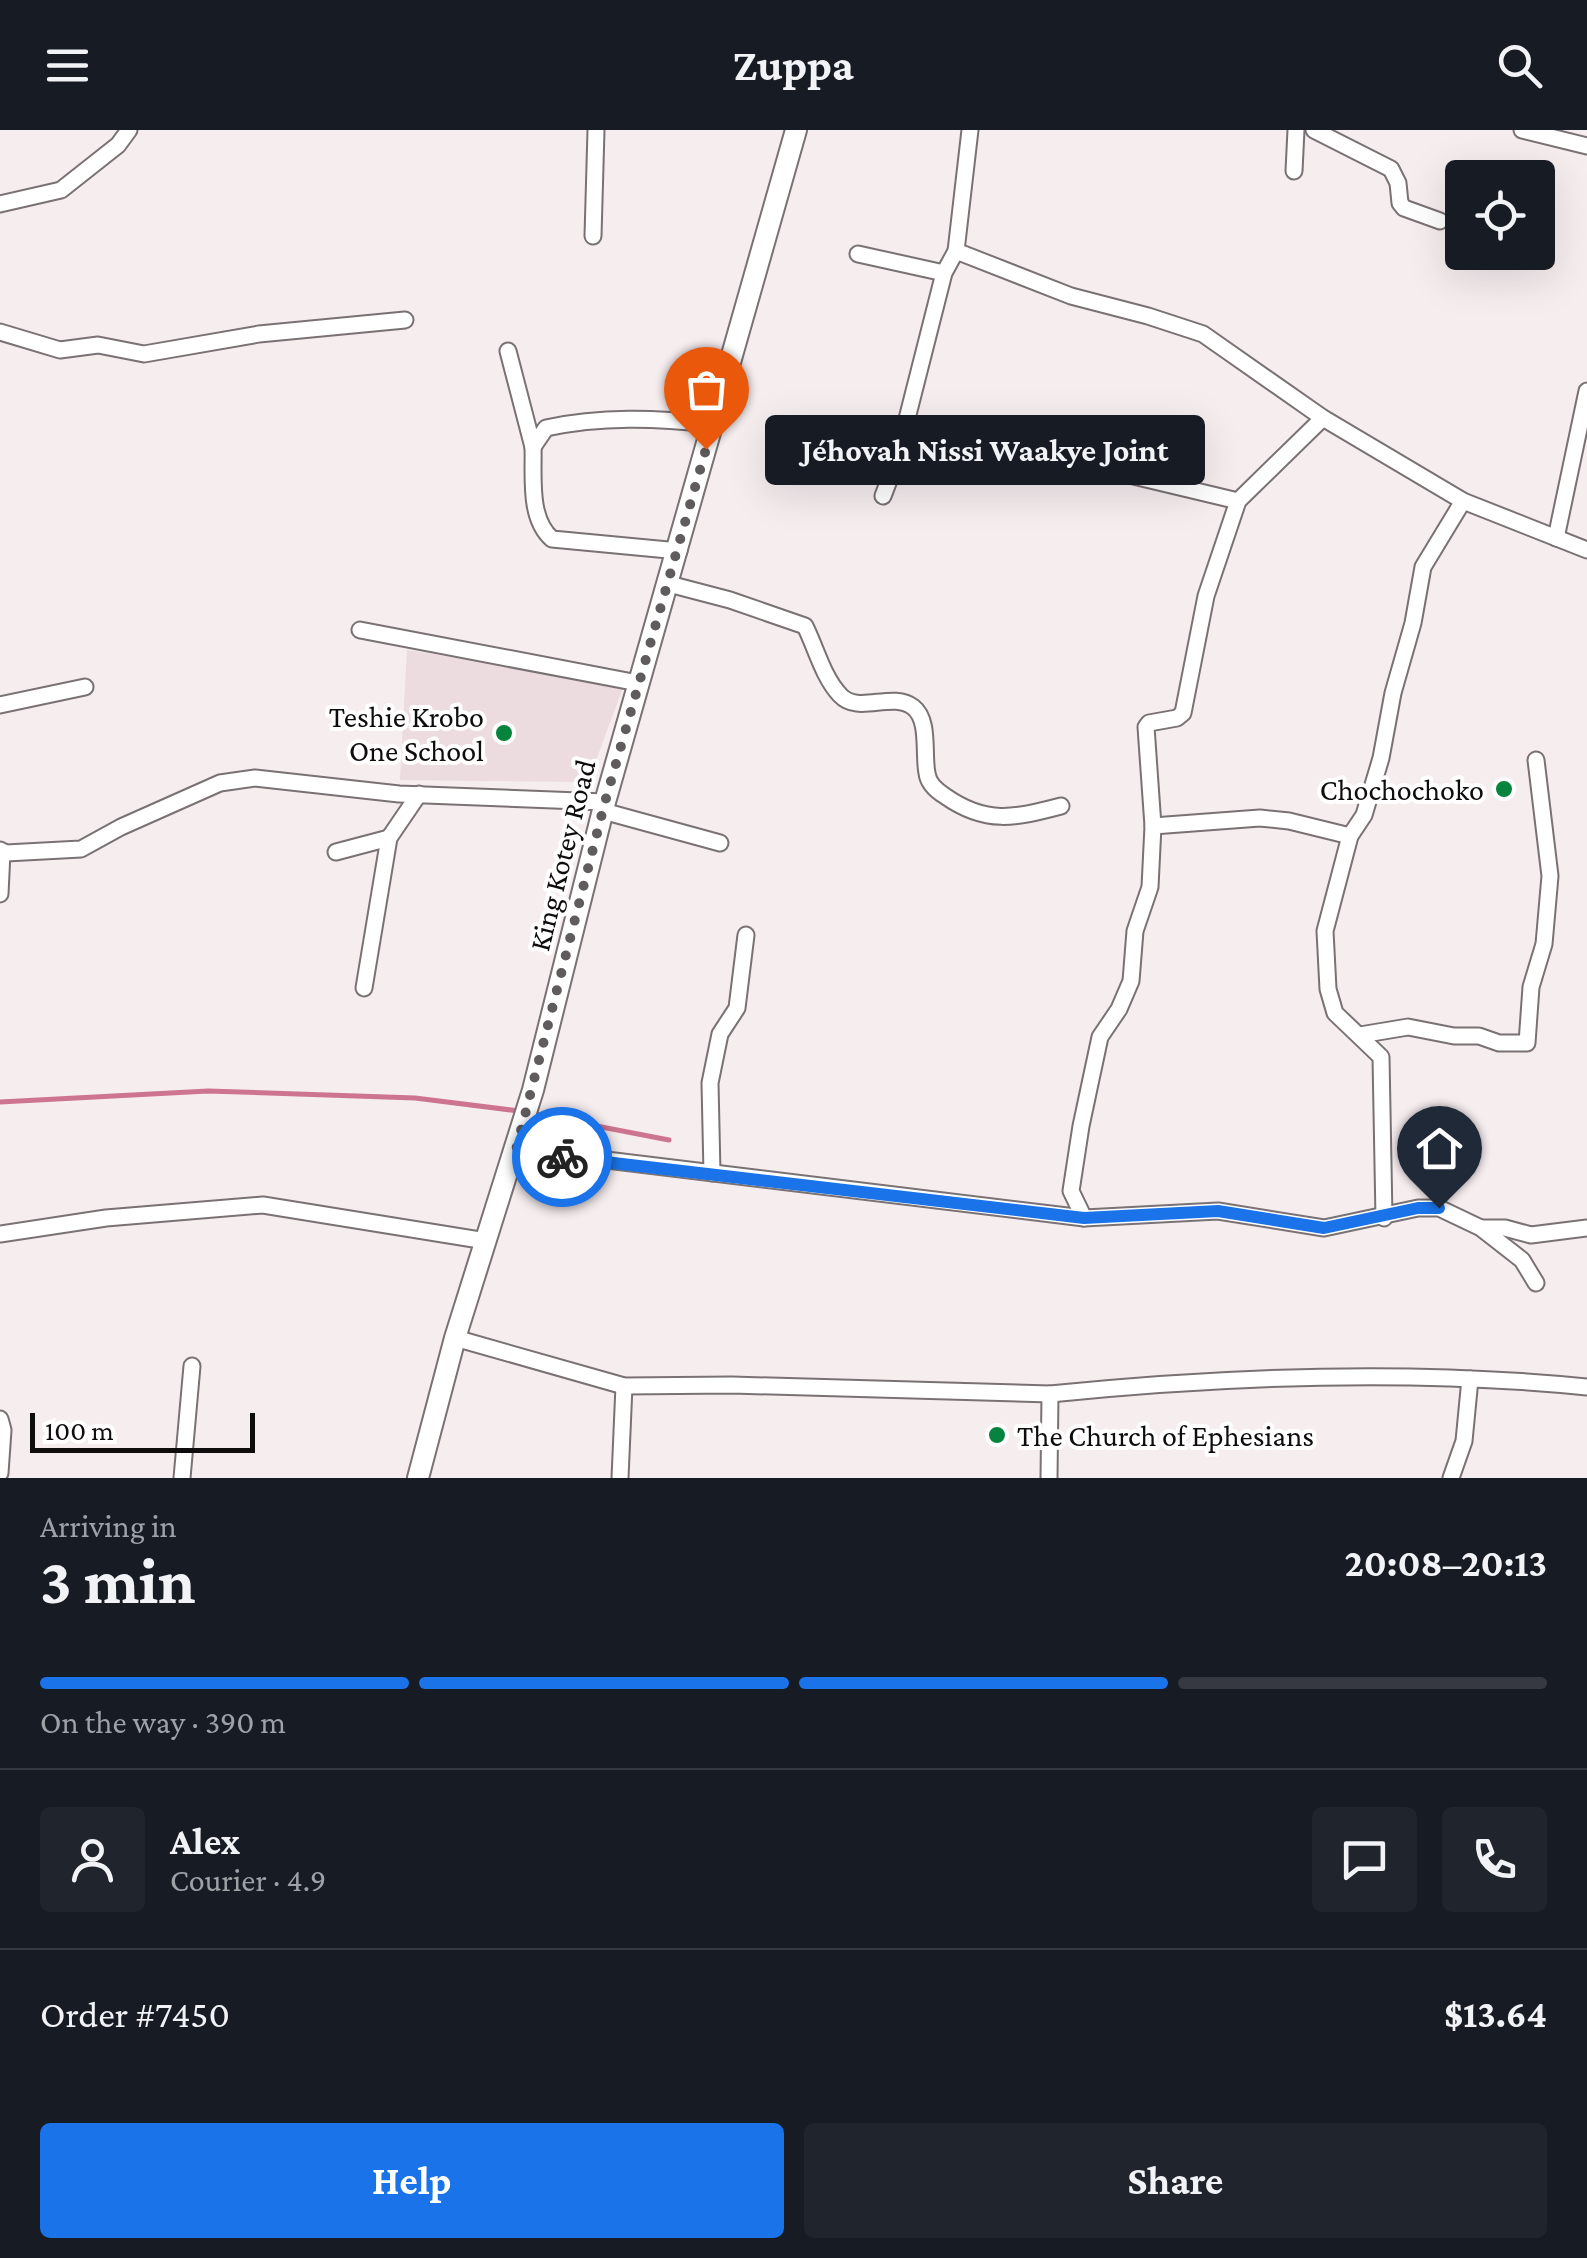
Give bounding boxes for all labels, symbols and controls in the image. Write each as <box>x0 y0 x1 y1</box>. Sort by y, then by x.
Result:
icon: menu <box>40 38 95 93</box>
icon: search <box>1492 38 1547 93</box>
text: Zuppa <box>733 40 854 90</box>
map controls <box>1445 160 1555 270</box>
button: locate <box>1445 160 1555 270</box>
pin <box>664 347 749 450</box>
icon: bag <box>679 362 734 417</box>
callout: Jéhovah Nissi Waakye Joint <box>766 414 1206 484</box>
text: Jéhovah Nissi Waakye Joint <box>801 432 1169 468</box>
place label: Teshie Krobo One School <box>329 700 484 767</box>
marker: Teshie Krobo One School <box>493 722 515 744</box>
street label: King Kotey Road <box>522 756 603 954</box>
place label: Chochochoko <box>1320 773 1484 806</box>
marker: Chochochoko <box>1493 778 1515 800</box>
pin <box>1397 1106 1482 1209</box>
courier <box>512 1107 612 1207</box>
icon: home <box>1412 1121 1467 1176</box>
icon: bike <box>535 1130 590 1185</box>
scale bar <box>30 1408 255 1452</box>
text: 100 m <box>45 1415 114 1446</box>
place label: The Church of Ephesians <box>1017 1419 1314 1453</box>
marker: The Church of Ephesians <box>986 1424 1008 1446</box>
text: Arriving in <box>40 1508 177 1544</box>
text: 20:08–20:13 <box>1344 1542 1547 1584</box>
text: 3 min <box>40 1545 195 1617</box>
text: On the way · 390 m <box>40 1704 286 1740</box>
button: person <box>40 1807 145 1912</box>
button: chat <box>1312 1807 1417 1912</box>
button: phone <box>1442 1807 1547 1912</box>
text: Alex <box>170 1820 240 1862</box>
text: Courier · 4.9 <box>170 1862 326 1898</box>
text: Order #7450 <box>40 1993 230 2035</box>
text: $13.64 <box>1444 1993 1547 2035</box>
button: Help <box>40 2123 784 2238</box>
button: Share <box>804 2123 1547 2238</box>

